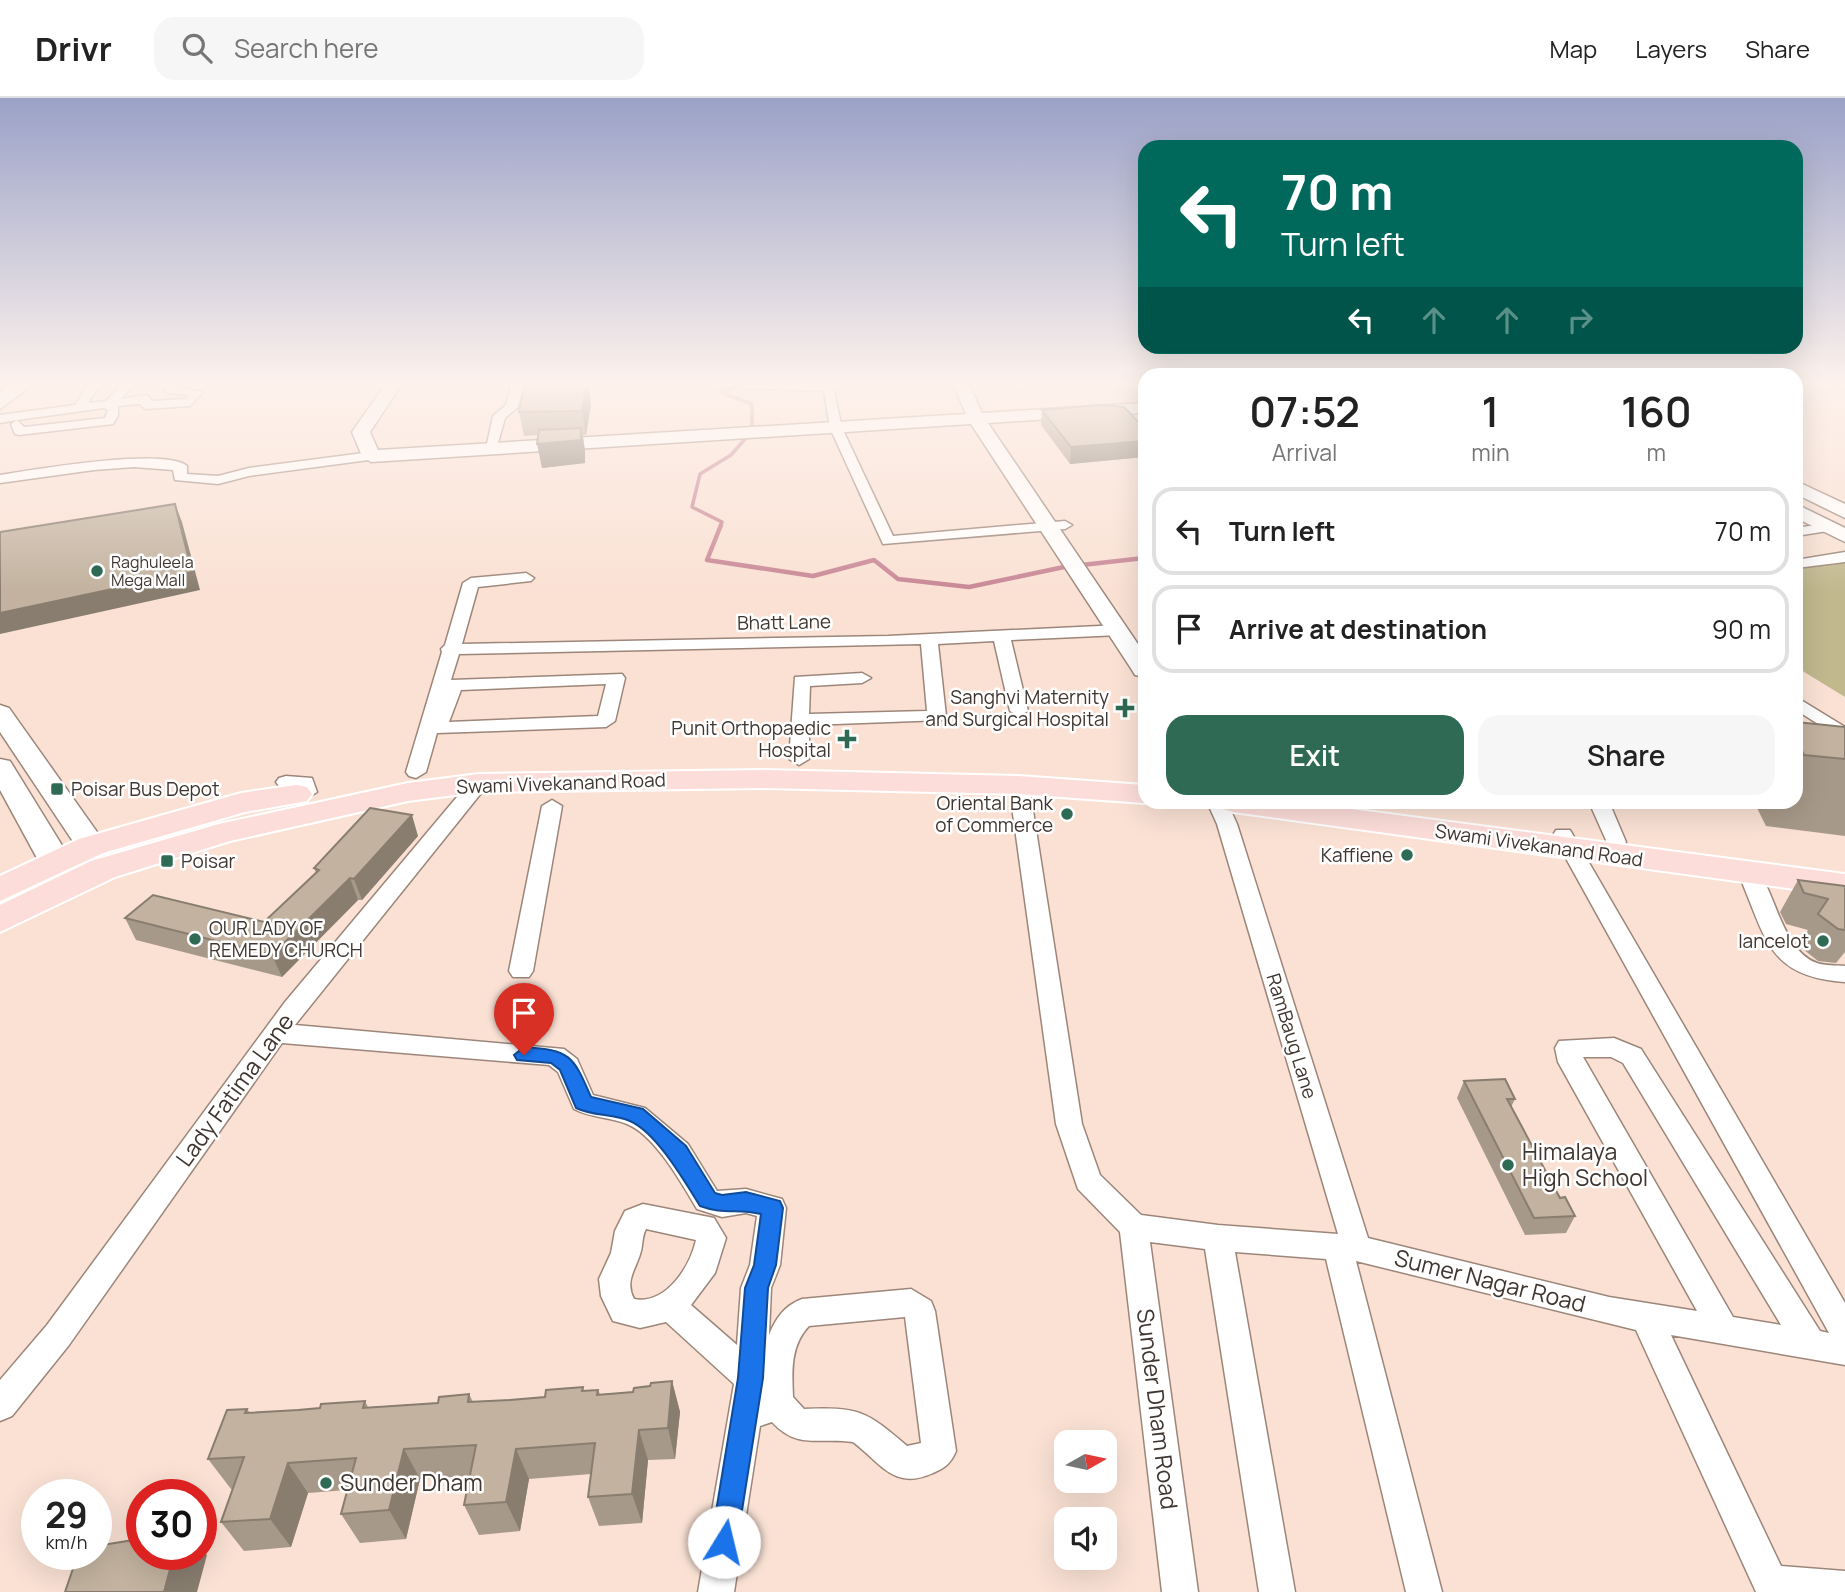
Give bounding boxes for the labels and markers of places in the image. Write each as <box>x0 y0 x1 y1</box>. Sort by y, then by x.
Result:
place label: Raghuleela Mega Mall <box>111 551 194 591</box>
marker: Raghuleela Mega Mall <box>89 563 105 579</box>
place label: Sanghvi Maternity and Surgical Hospital <box>925 684 1109 732</box>
marker: Sanghvi Maternity and Surgical Hospital <box>1115 698 1135 718</box>
place label: Punit Orthopaedic Hospital <box>671 715 831 763</box>
marker: Punit Orthopaedic Hospital <box>837 729 857 749</box>
place label: Poisar Bus Depot <box>71 776 220 802</box>
marker: Poisar Bus Depot <box>49 781 65 797</box>
place label: Oriental Bank of Commerce <box>935 790 1054 838</box>
marker: Oriental Bank of Commerce <box>1059 806 1075 822</box>
place label: Kaffiene <box>1321 842 1393 868</box>
marker: Kaffiene <box>1399 847 1415 863</box>
place label: Poisar <box>181 848 236 874</box>
marker: Poisar <box>159 853 175 869</box>
place label: OUR LADY OF REMEDY CHURCH <box>209 915 363 963</box>
place label: lancelot <box>1738 928 1809 954</box>
marker: OUR LADY OF REMEDY CHURCH <box>187 931 203 947</box>
marker: lancelot <box>1815 933 1831 949</box>
pin <box>494 983 554 1055</box>
place label: Himalaya High School <box>1522 1135 1648 1193</box>
marker: Himalaya High School <box>1500 1157 1516 1173</box>
place label: Sunder Dham <box>340 1466 483 1498</box>
marker: Sunder Dham <box>318 1475 334 1491</box>

